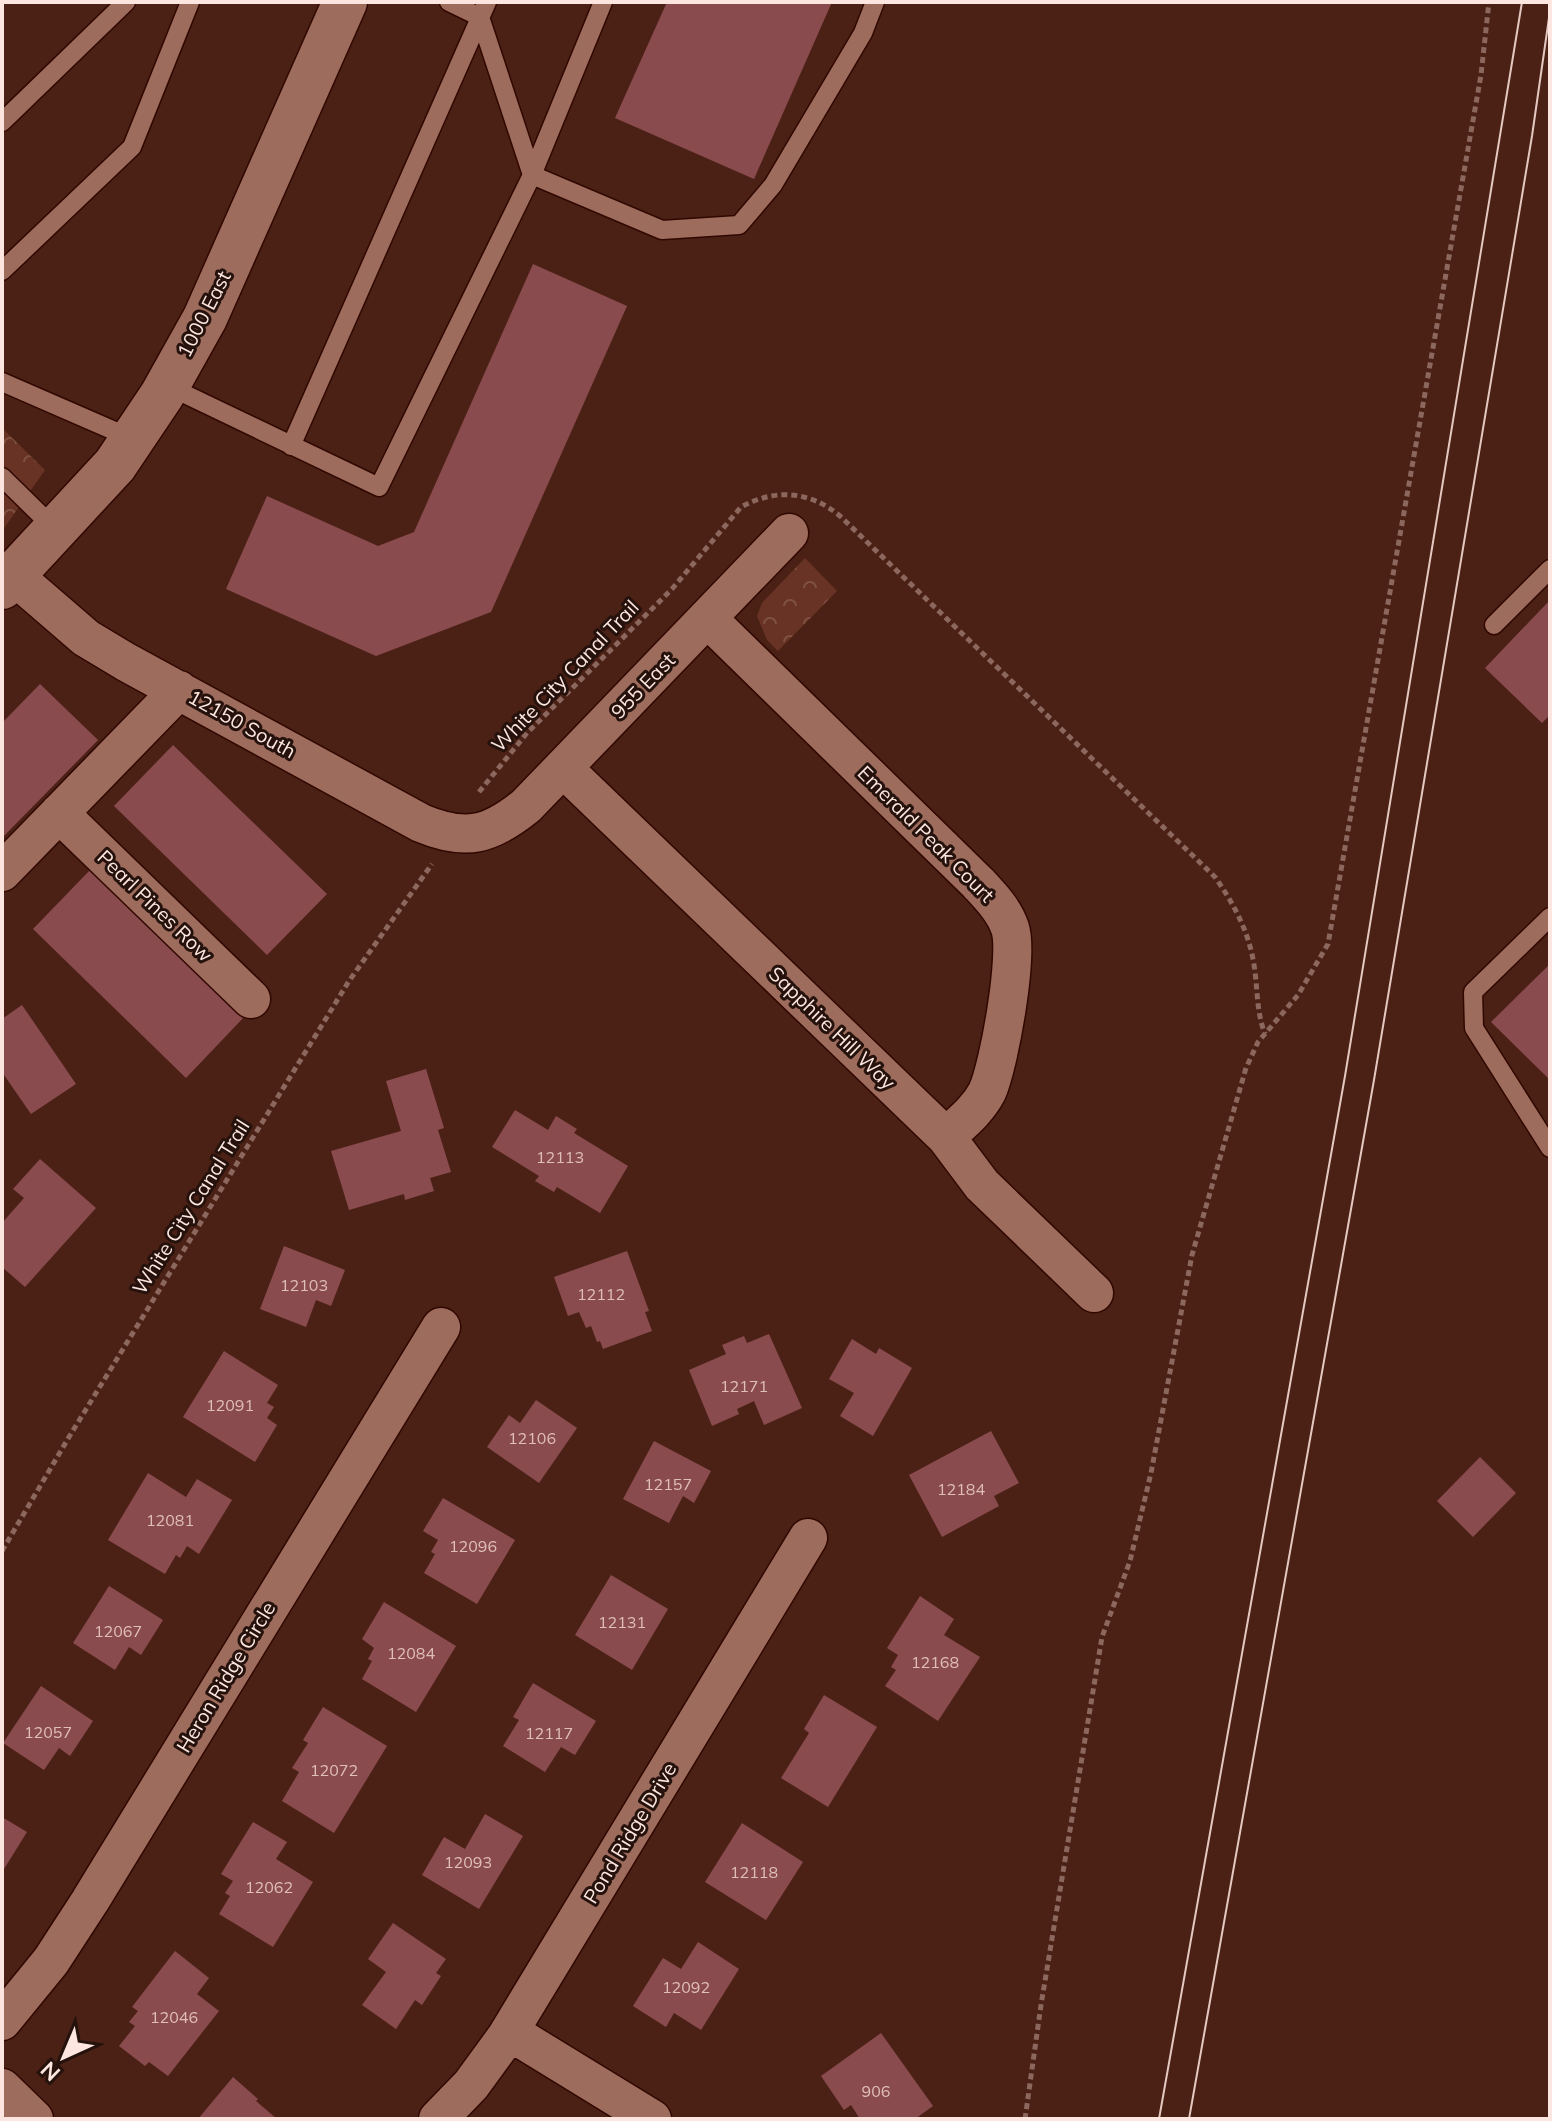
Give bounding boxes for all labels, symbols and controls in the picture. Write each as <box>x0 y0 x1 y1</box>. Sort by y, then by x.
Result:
street label: 1000 East <box>171 266 236 361</box>
street label: White City Canal Trail <box>486 595 644 757</box>
street label: 955 East <box>605 648 680 724</box>
street label: 12150 South <box>184 684 301 763</box>
street label: Emerald Peak Court <box>853 760 1000 907</box>
street label: Pearl Pines Row <box>93 844 218 967</box>
street label: Sapphire Hill Way <box>764 961 901 1095</box>
street label: White City Canal Trail <box>127 1115 255 1299</box>
house number: 12113 <box>536 1147 584 1167</box>
house number: 12103 <box>280 1275 328 1295</box>
house number: 12112 <box>577 1284 625 1304</box>
house number: 12171 <box>720 1376 768 1396</box>
house number: 12091 <box>206 1395 254 1415</box>
house number: 12106 <box>508 1428 556 1448</box>
house number: 12157 <box>644 1474 692 1494</box>
house number: 12184 <box>937 1479 985 1499</box>
house number: 12081 <box>146 1510 194 1530</box>
house number: 12096 <box>449 1536 497 1556</box>
street label: Heron Ridge Circle <box>171 1597 280 1757</box>
house number: 12131 <box>598 1612 646 1632</box>
house number: 12067 <box>94 1621 142 1641</box>
house number: 12084 <box>387 1643 435 1663</box>
house number: 12168 <box>911 1652 959 1672</box>
house number: 12057 <box>24 1722 72 1742</box>
house number: 12117 <box>525 1723 573 1743</box>
street label: Pond Ridge Drive <box>578 1758 681 1908</box>
house number: 12072 <box>310 1760 358 1780</box>
house number: 12093 <box>444 1852 492 1872</box>
house number: 12118 <box>730 1862 778 1882</box>
house number: 12062 <box>245 1877 293 1897</box>
house number: 12092 <box>662 1977 710 1997</box>
house number: 12046 <box>150 2007 198 2027</box>
north arrow <box>24 2017 104 2097</box>
text: N <box>34 2056 66 2087</box>
house number: 906 <box>862 2081 890 2101</box>

